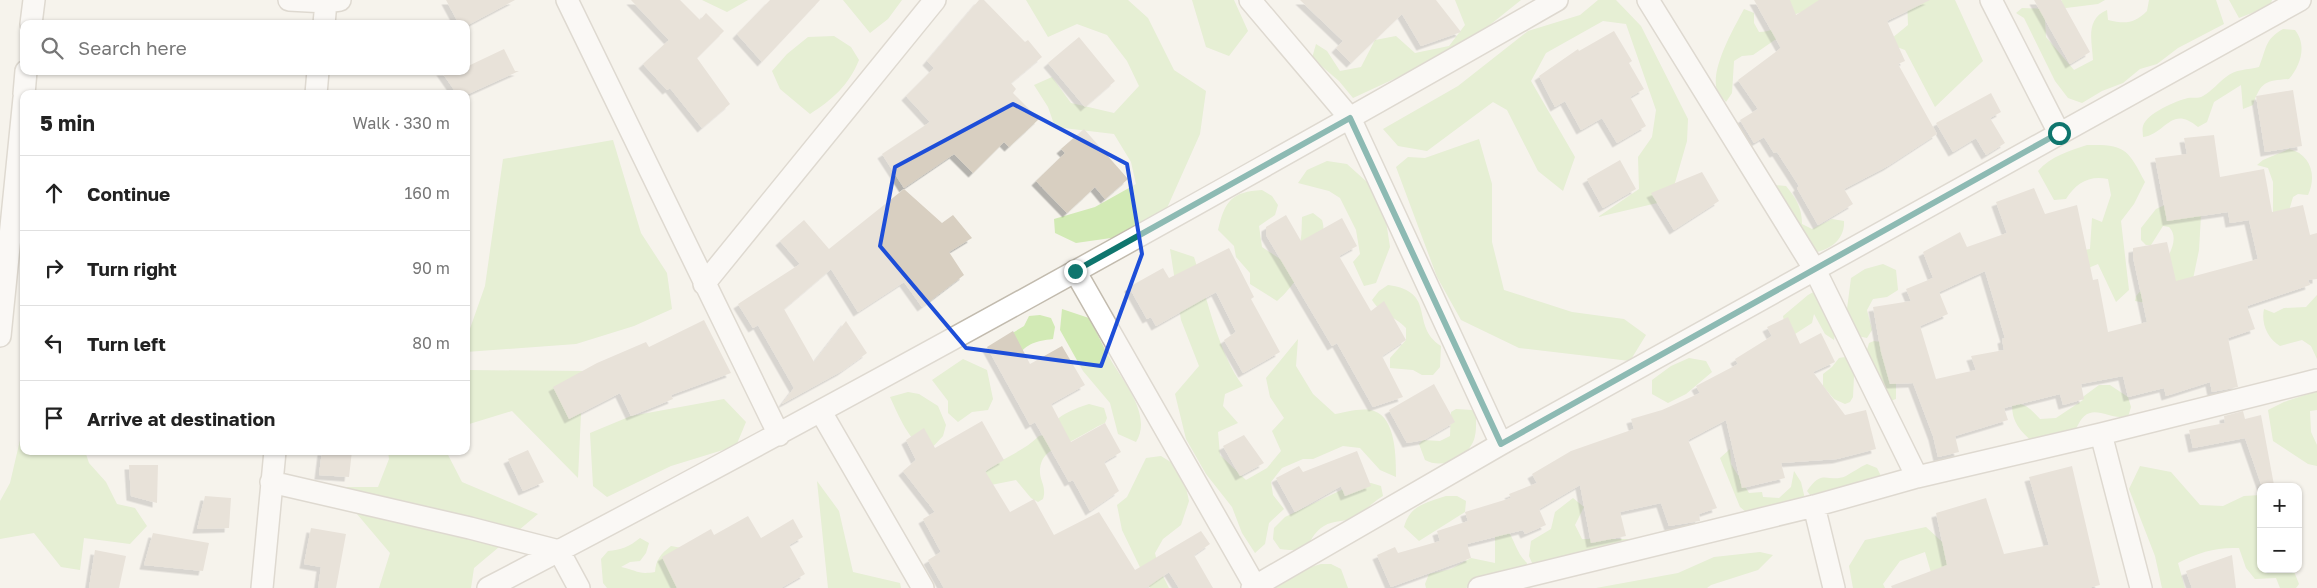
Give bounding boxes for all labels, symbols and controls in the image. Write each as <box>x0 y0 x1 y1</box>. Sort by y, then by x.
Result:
search box <box>20 20 470 75</box>
icon: search <box>38 34 66 62</box>
text: Search here <box>78 36 187 59</box>
text: 5 min <box>40 110 95 136</box>
text: Walk · 330 m <box>352 113 450 133</box>
route start <box>2048 122 2071 145</box>
icon: ahead <box>40 179 68 207</box>
text: Continue <box>87 182 170 205</box>
text: 160 m <box>404 183 450 203</box>
icon: right <box>40 254 68 282</box>
text: Turn right <box>87 257 177 280</box>
text: 90 m <box>412 258 450 278</box>
route end <box>1064 260 1087 283</box>
icon: left <box>40 329 68 357</box>
text: Turn left <box>87 332 166 355</box>
text: 80 m <box>412 333 450 353</box>
icon: arrive <box>40 404 68 432</box>
text: Arrive at destination <box>87 407 275 430</box>
map controls <box>2257 483 2302 573</box>
button: + <box>2257 483 2302 528</box>
button: − <box>2257 528 2302 573</box>

